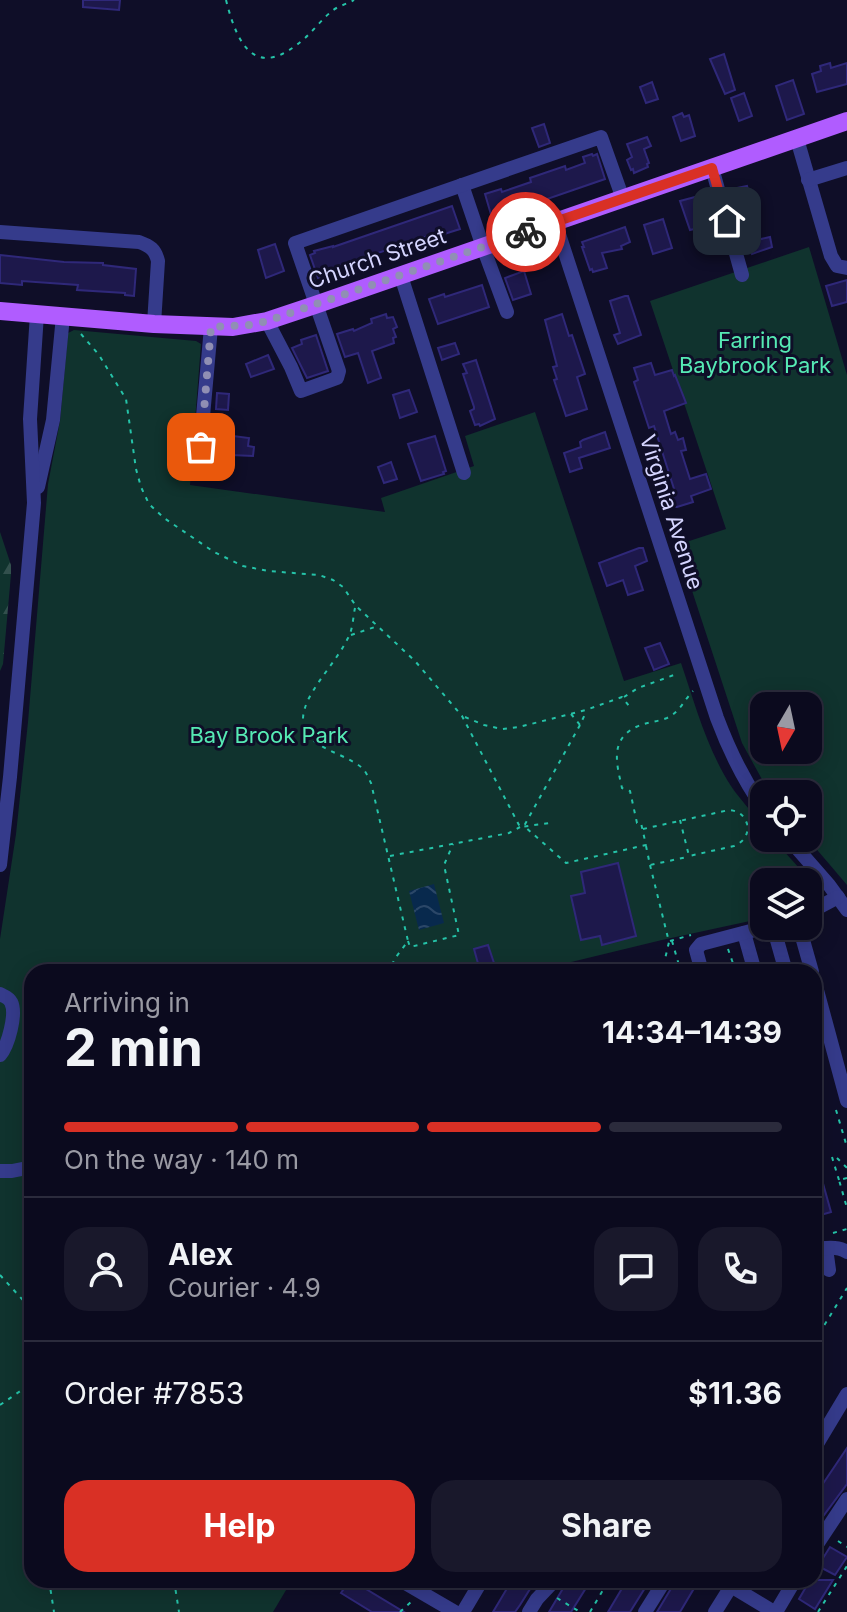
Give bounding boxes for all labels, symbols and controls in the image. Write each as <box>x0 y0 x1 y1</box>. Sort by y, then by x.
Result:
pin <box>693 187 761 255</box>
courier <box>486 192 566 272</box>
icon: home <box>705 199 749 243</box>
icon: bike <box>504 210 548 254</box>
street label: Church Street <box>305 222 449 294</box>
park label: Farring Baybrook Park <box>679 327 831 378</box>
pin <box>167 413 235 481</box>
icon: bag <box>179 425 223 469</box>
street label: Virginia Avenue <box>635 431 709 593</box>
north arrow <box>750 692 822 764</box>
map controls <box>750 692 822 940</box>
park label: Bay Brook Park <box>189 722 349 748</box>
button: locate <box>750 780 822 852</box>
button: layers <box>750 868 822 940</box>
text: Arriving in <box>64 987 190 1018</box>
text: 14:34–14:39 <box>602 1014 782 1050</box>
text: 2 min <box>64 1016 203 1079</box>
text: On the way · 140 m <box>64 1144 299 1175</box>
button: person <box>64 1227 148 1311</box>
button: chat <box>594 1227 678 1311</box>
button: phone <box>698 1227 782 1311</box>
text: Alex <box>168 1236 233 1272</box>
text: Courier · 4.9 <box>168 1272 321 1303</box>
text: Order #7853 <box>64 1375 244 1411</box>
text: $11.36 <box>688 1375 782 1411</box>
button: Help <box>64 1480 415 1572</box>
button: Share <box>431 1480 782 1572</box>

